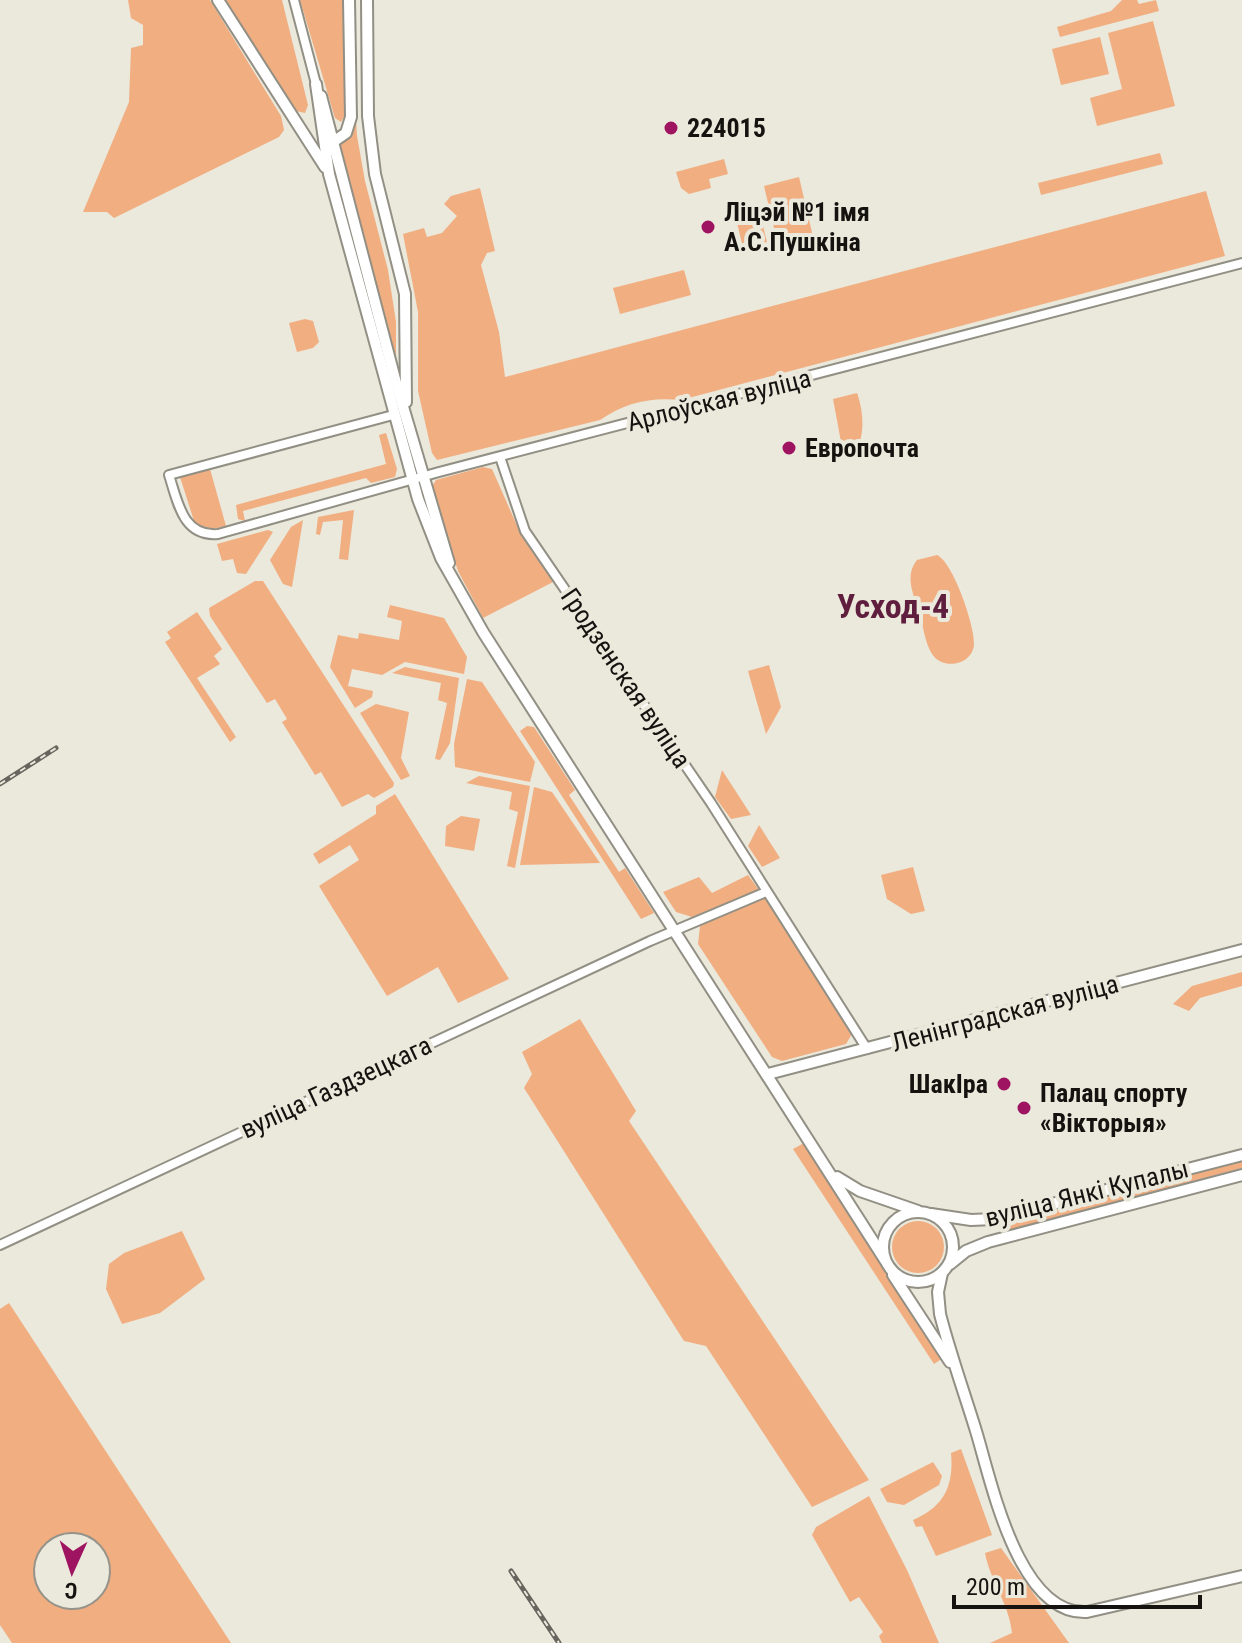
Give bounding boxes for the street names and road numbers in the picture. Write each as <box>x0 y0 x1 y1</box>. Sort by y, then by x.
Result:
street label: Арлоўская вуліца <box>624 363 814 437</box>
street label: Гродзенская вуліца <box>555 583 697 773</box>
street label: Ленінградская вуліца <box>888 968 1122 1058</box>
street label: вуліца Газдзецкага <box>236 1030 436 1144</box>
street label: вуліца Янкі Купалы <box>982 1153 1192 1233</box>

